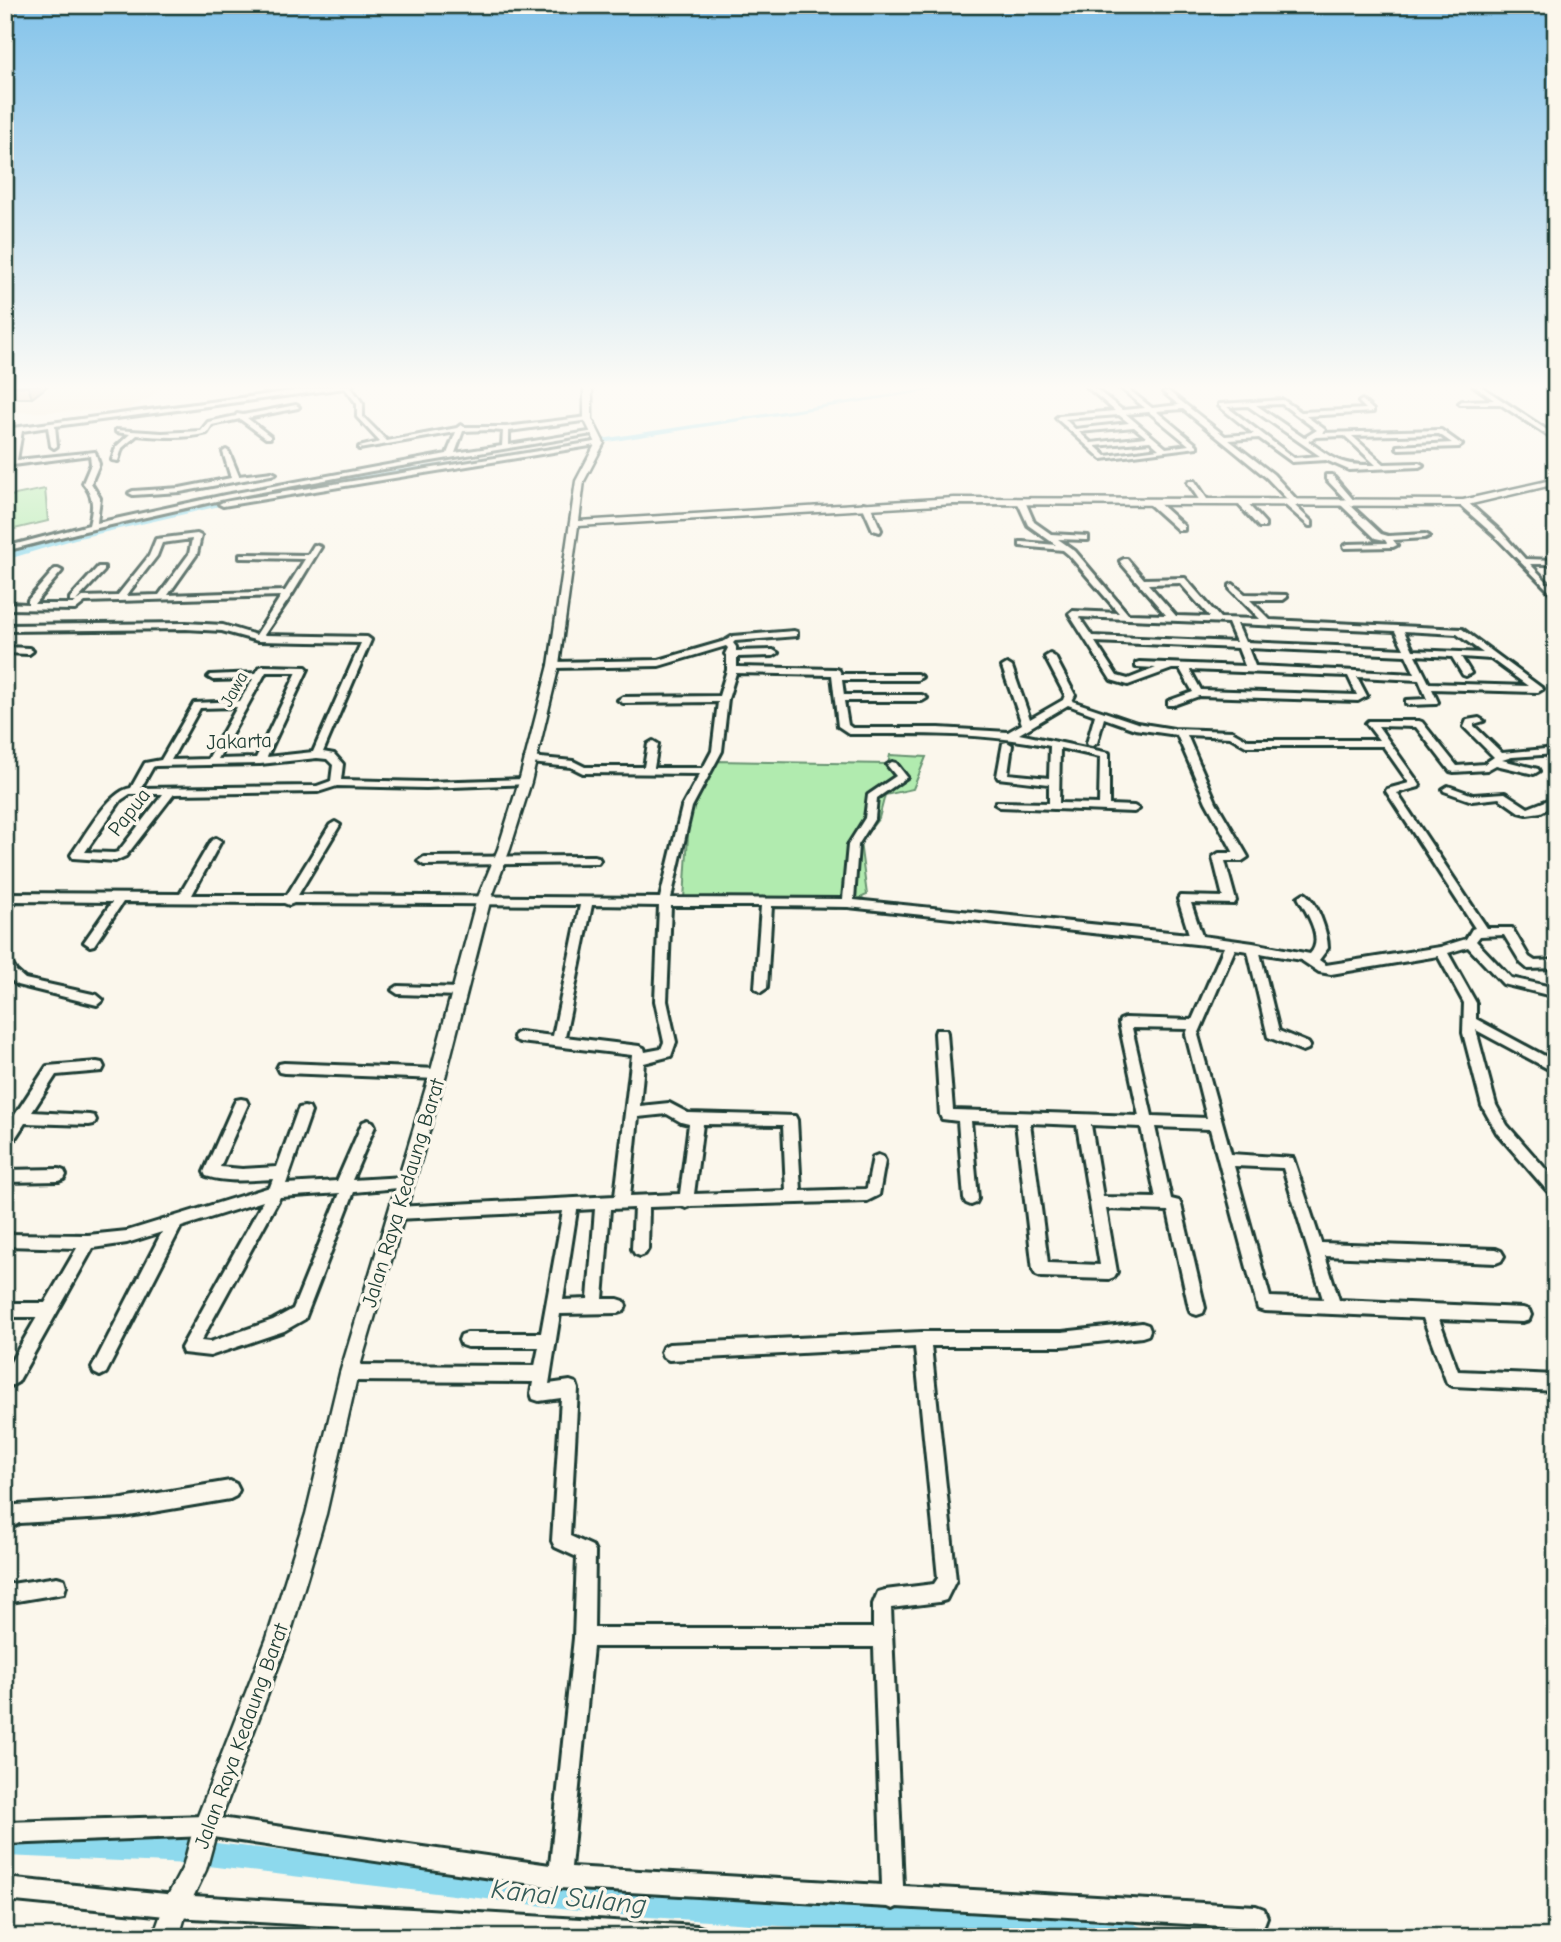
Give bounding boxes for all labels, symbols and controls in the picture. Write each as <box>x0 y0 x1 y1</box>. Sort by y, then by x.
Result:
street label: Jawa <box>216 668 253 711</box>
street label: Jakarta <box>206 728 272 754</box>
street label: Papua <box>103 783 155 841</box>
street label: Jalan Raya Kedaung Barat <box>357 1075 450 1310</box>
street label: Jalan Raya Kedaung Barat <box>189 1619 293 1852</box>
water label: Kanal Sulang <box>490 1873 648 1921</box>

